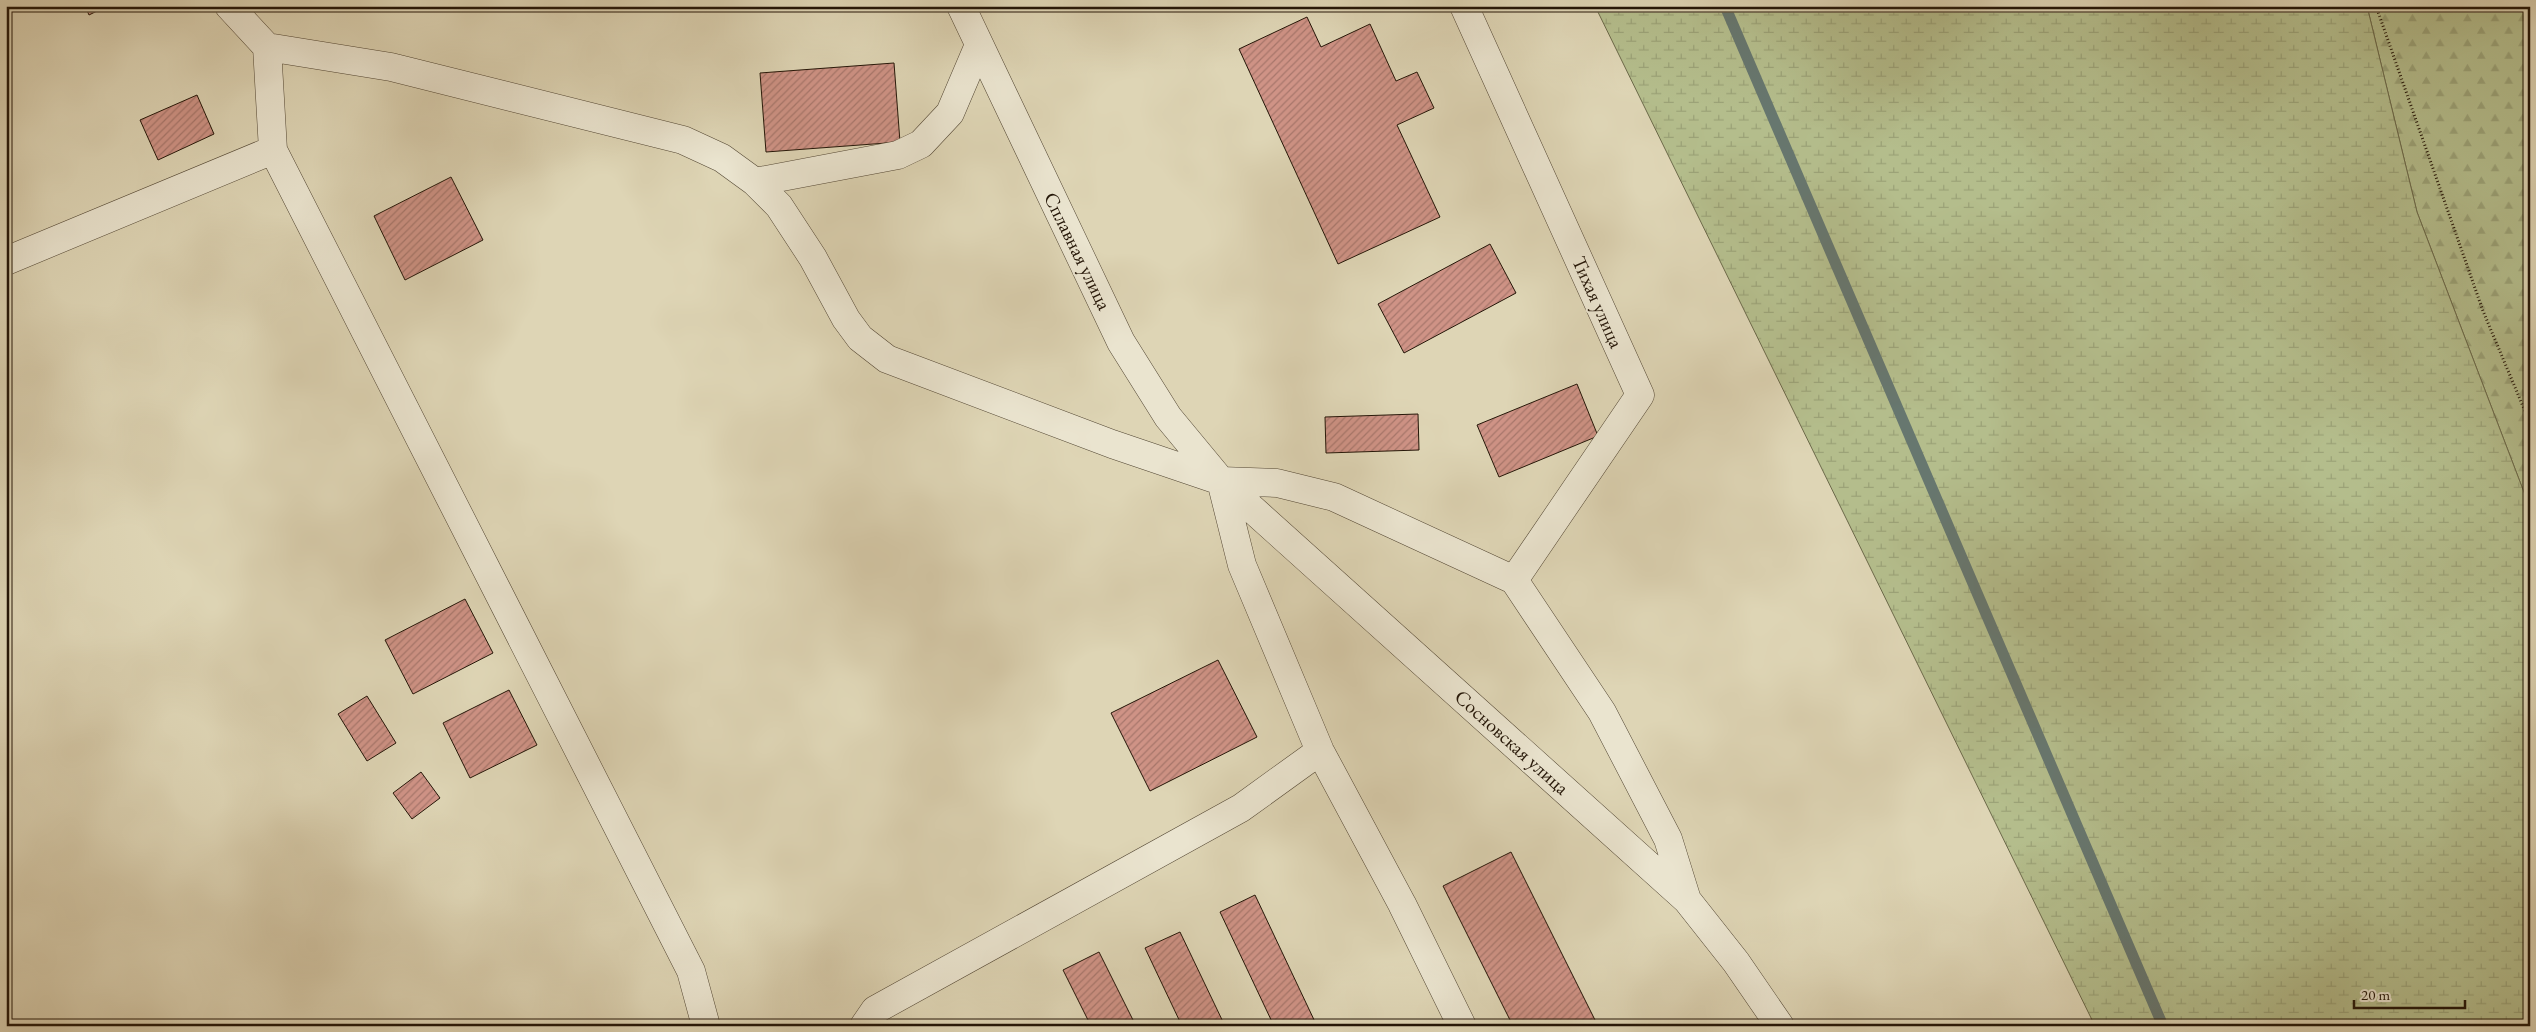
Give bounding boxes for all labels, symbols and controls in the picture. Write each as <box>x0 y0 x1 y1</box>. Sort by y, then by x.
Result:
street label: Сплавная улица <box>1038 188 1118 314</box>
street label: Тихая улица <box>1566 252 1630 352</box>
street label: Сосновская улица <box>1449 684 1575 800</box>
scale bar <box>2354 977 2465 1009</box>
text: 20 m <box>2361 985 2390 1004</box>

